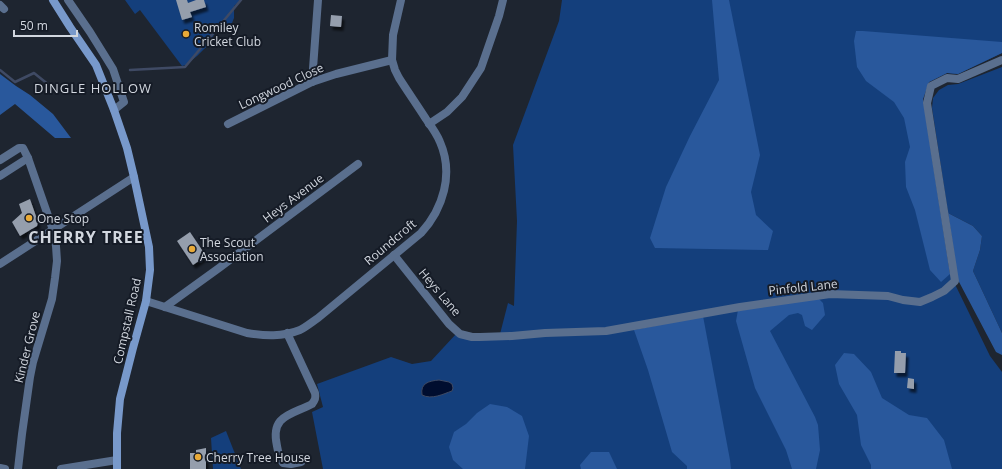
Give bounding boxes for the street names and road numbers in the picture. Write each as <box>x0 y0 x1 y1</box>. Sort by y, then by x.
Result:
street label: Longwood Close <box>236 59 326 113</box>
street label: Heys Avenue <box>259 169 327 227</box>
street label: Roundcroft <box>360 215 420 269</box>
street label: Heys Lane <box>415 265 465 320</box>
street label: Pinfold Lane <box>768 275 839 299</box>
street label: Compstall Road <box>109 276 145 366</box>
street label: Kinder Grove <box>10 309 44 385</box>

